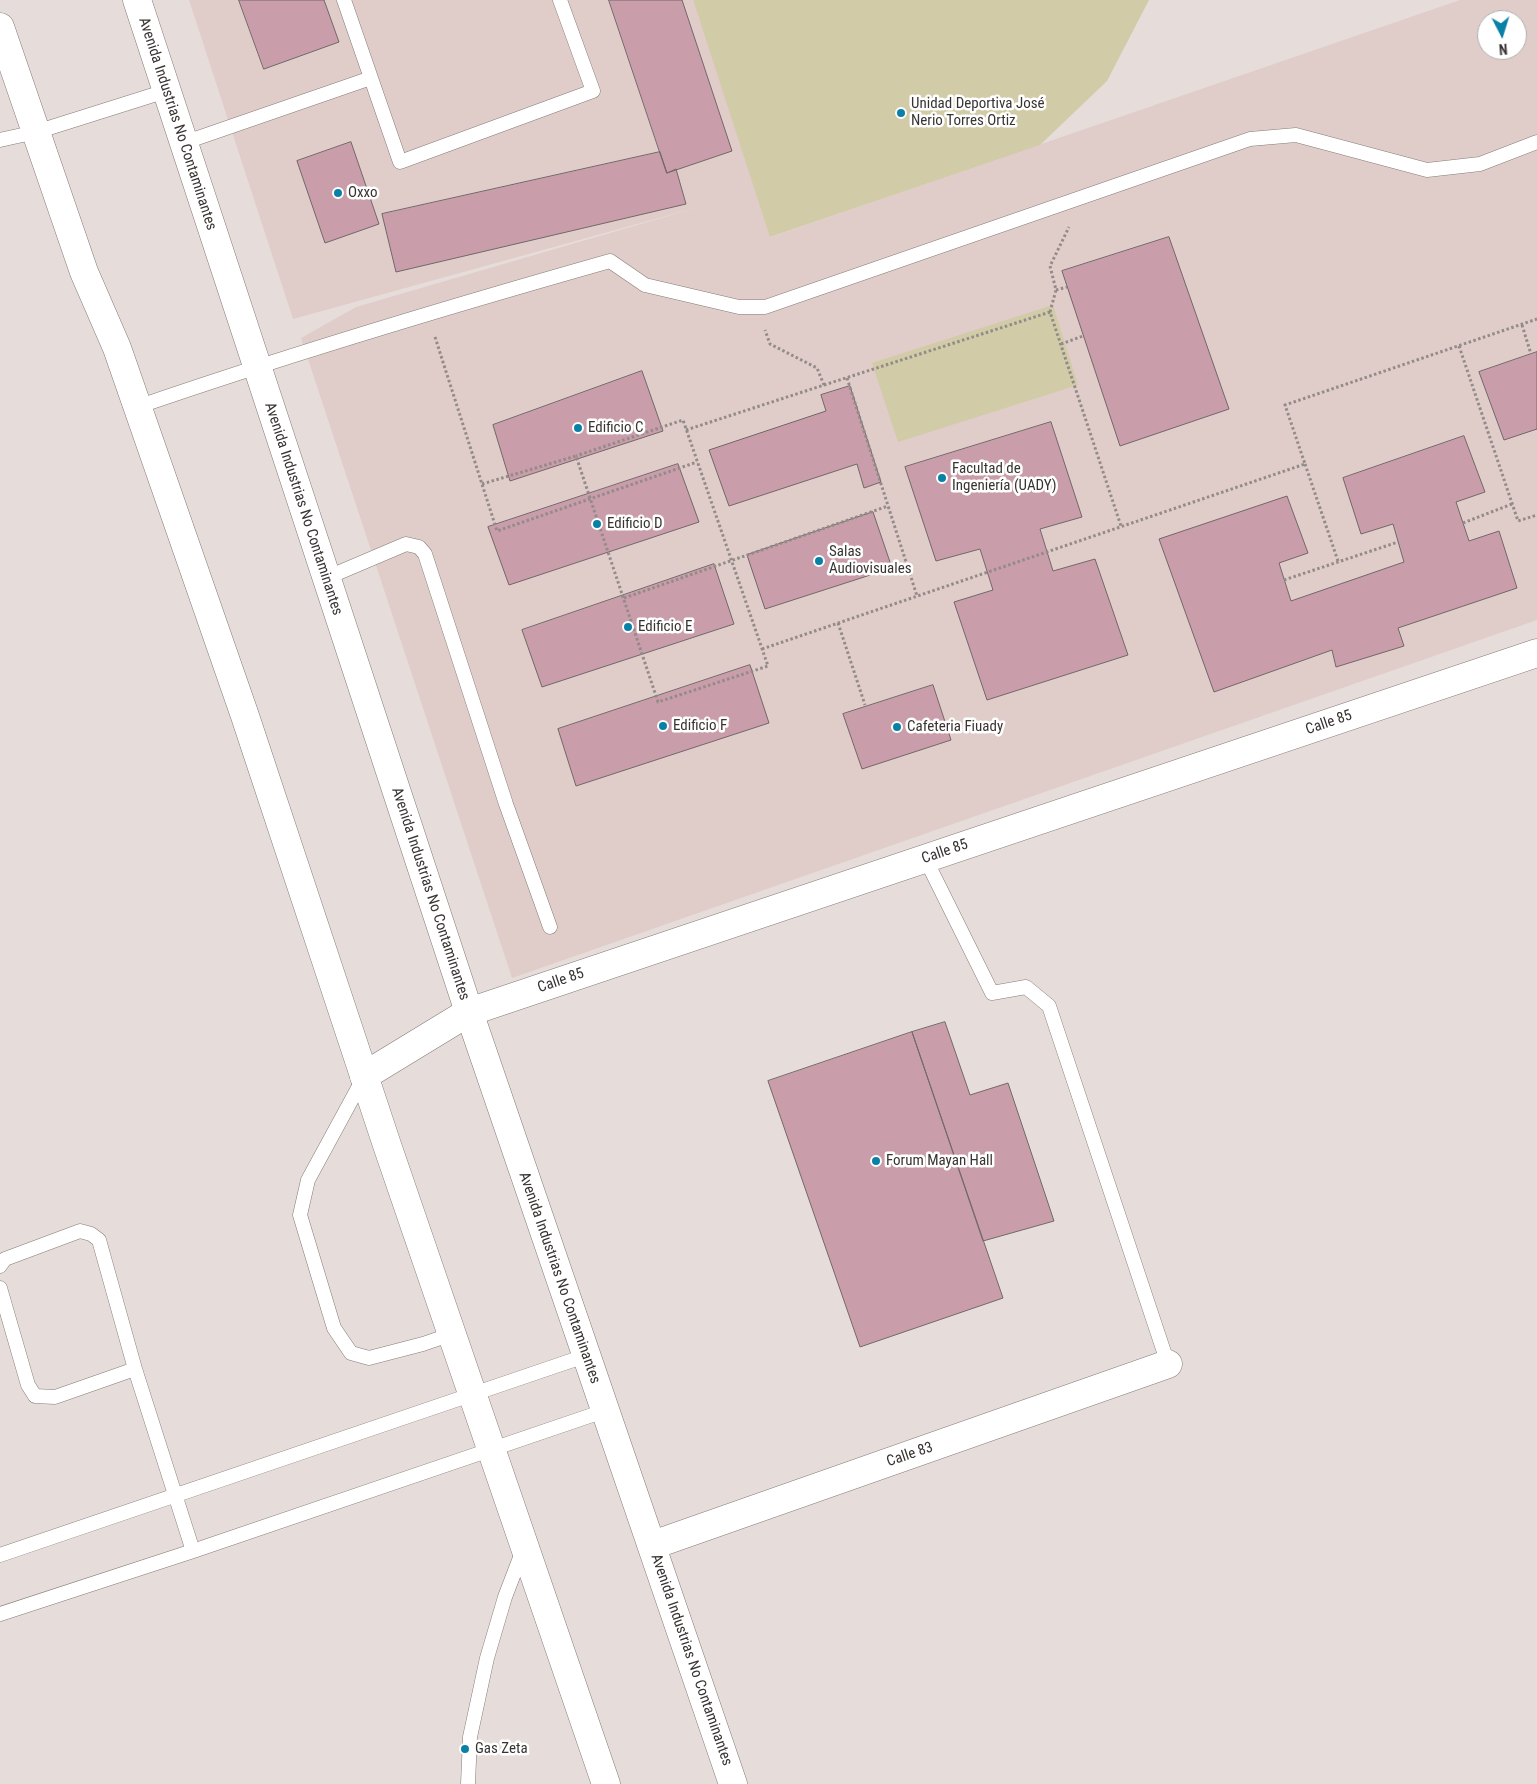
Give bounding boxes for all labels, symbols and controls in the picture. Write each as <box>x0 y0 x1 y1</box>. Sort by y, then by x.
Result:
north arrow <box>1477 10 1527 60</box>
street label: Avenida Industrias No Contaminantes <box>134 15 220 233</box>
text: N <box>1498 41 1508 57</box>
place label: Unidad Deportiva José Nerio Torres Ortiz <box>911 95 1045 130</box>
marker: Unidad Deportiva José Nerio Torres Ortiz <box>895 107 907 119</box>
place label: Oxxo <box>348 184 378 202</box>
marker: Oxxo <box>332 187 344 199</box>
street label: Avenida Industrias No Contaminantes <box>260 400 346 618</box>
place label: Edificio C <box>588 419 643 437</box>
marker: Edificio C <box>572 422 584 434</box>
place label: Facultad de Ingeniería (UADY) <box>952 460 1057 495</box>
marker: Facultad de Ingeniería (UADY) <box>936 472 948 484</box>
place label: Edificio D <box>607 515 662 533</box>
marker: Edificio D <box>591 518 603 530</box>
place label: Salas Audiovisuales <box>829 543 912 578</box>
marker: Salas Audiovisuales <box>813 555 825 567</box>
place label: Edificio E <box>638 618 692 636</box>
marker: Edificio E <box>622 621 634 633</box>
street label: Calle 85 <box>1303 707 1355 739</box>
place label: Edificio F <box>673 717 727 735</box>
place label: Cafeteria Fiuady <box>907 718 1003 736</box>
marker: Edificio F <box>657 720 669 732</box>
marker: Cafeteria Fiuady <box>891 721 903 733</box>
street label: Avenida Industrias No Contaminantes <box>387 785 473 1003</box>
street label: Calle 85 <box>919 836 971 868</box>
street label: Calle 85 <box>535 965 587 997</box>
place label: Forum Mayan Hall <box>886 1152 993 1170</box>
marker: Forum Mayan Hall <box>870 1155 882 1167</box>
street label: Avenida Industrias No Contaminantes <box>514 1170 604 1386</box>
street label: Calle 83 <box>884 1439 936 1471</box>
street label: Avenida Industrias No Contaminantes <box>646 1552 736 1768</box>
place label: Gas Zeta <box>475 1740 528 1758</box>
marker: Gas Zeta <box>459 1743 471 1755</box>

